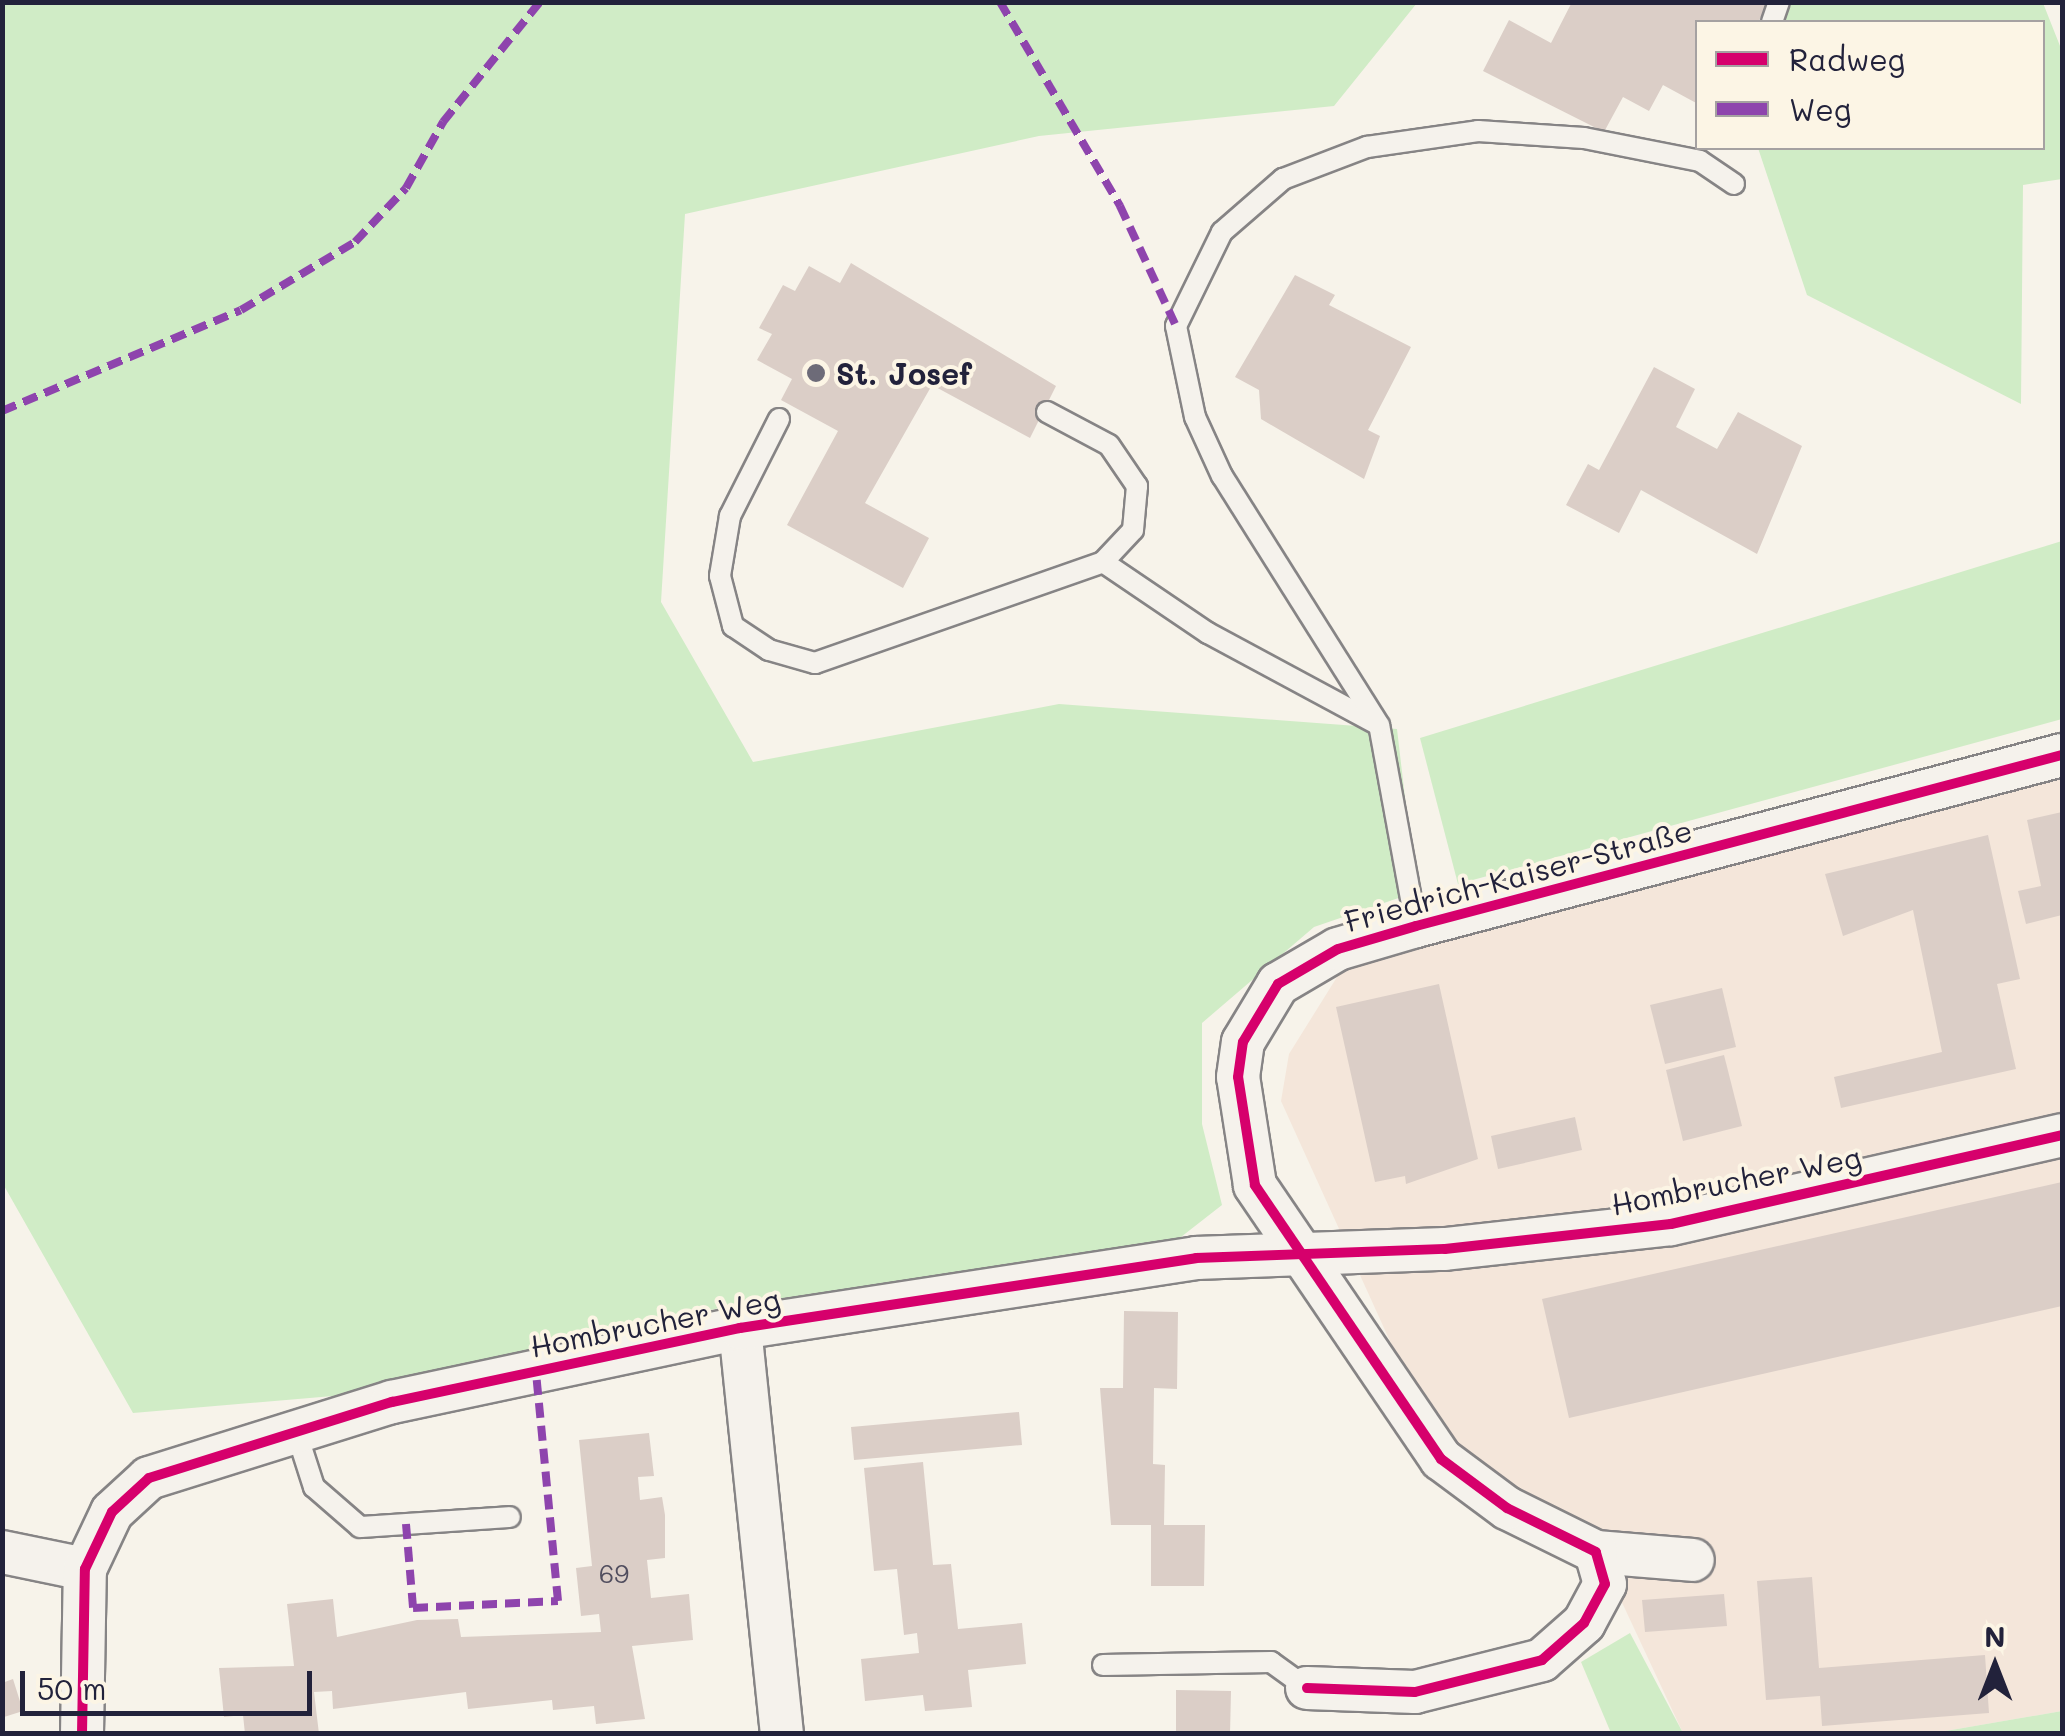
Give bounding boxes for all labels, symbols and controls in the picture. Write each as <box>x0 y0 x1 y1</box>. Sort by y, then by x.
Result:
legend <box>1695 20 2045 150</box>
text: Radweg <box>1789 39 1905 79</box>
text: Weg <box>1789 89 1851 129</box>
place label: St. Josef <box>836 355 972 391</box>
marker: St. Josef <box>805 362 827 384</box>
street label: Friedrich-Kaiser-Straße <box>1340 811 1696 939</box>
street label: Hombrucher Weg <box>1608 1138 1864 1222</box>
street label: Hombrucher Weg <box>527 1280 783 1364</box>
house number: 69 <box>599 1558 629 1588</box>
north arrow <box>1945 1616 2045 1716</box>
text: N <box>1984 1618 2006 1654</box>
scale bar <box>25 1651 318 1713</box>
text: 50 m <box>37 1668 107 1708</box>

